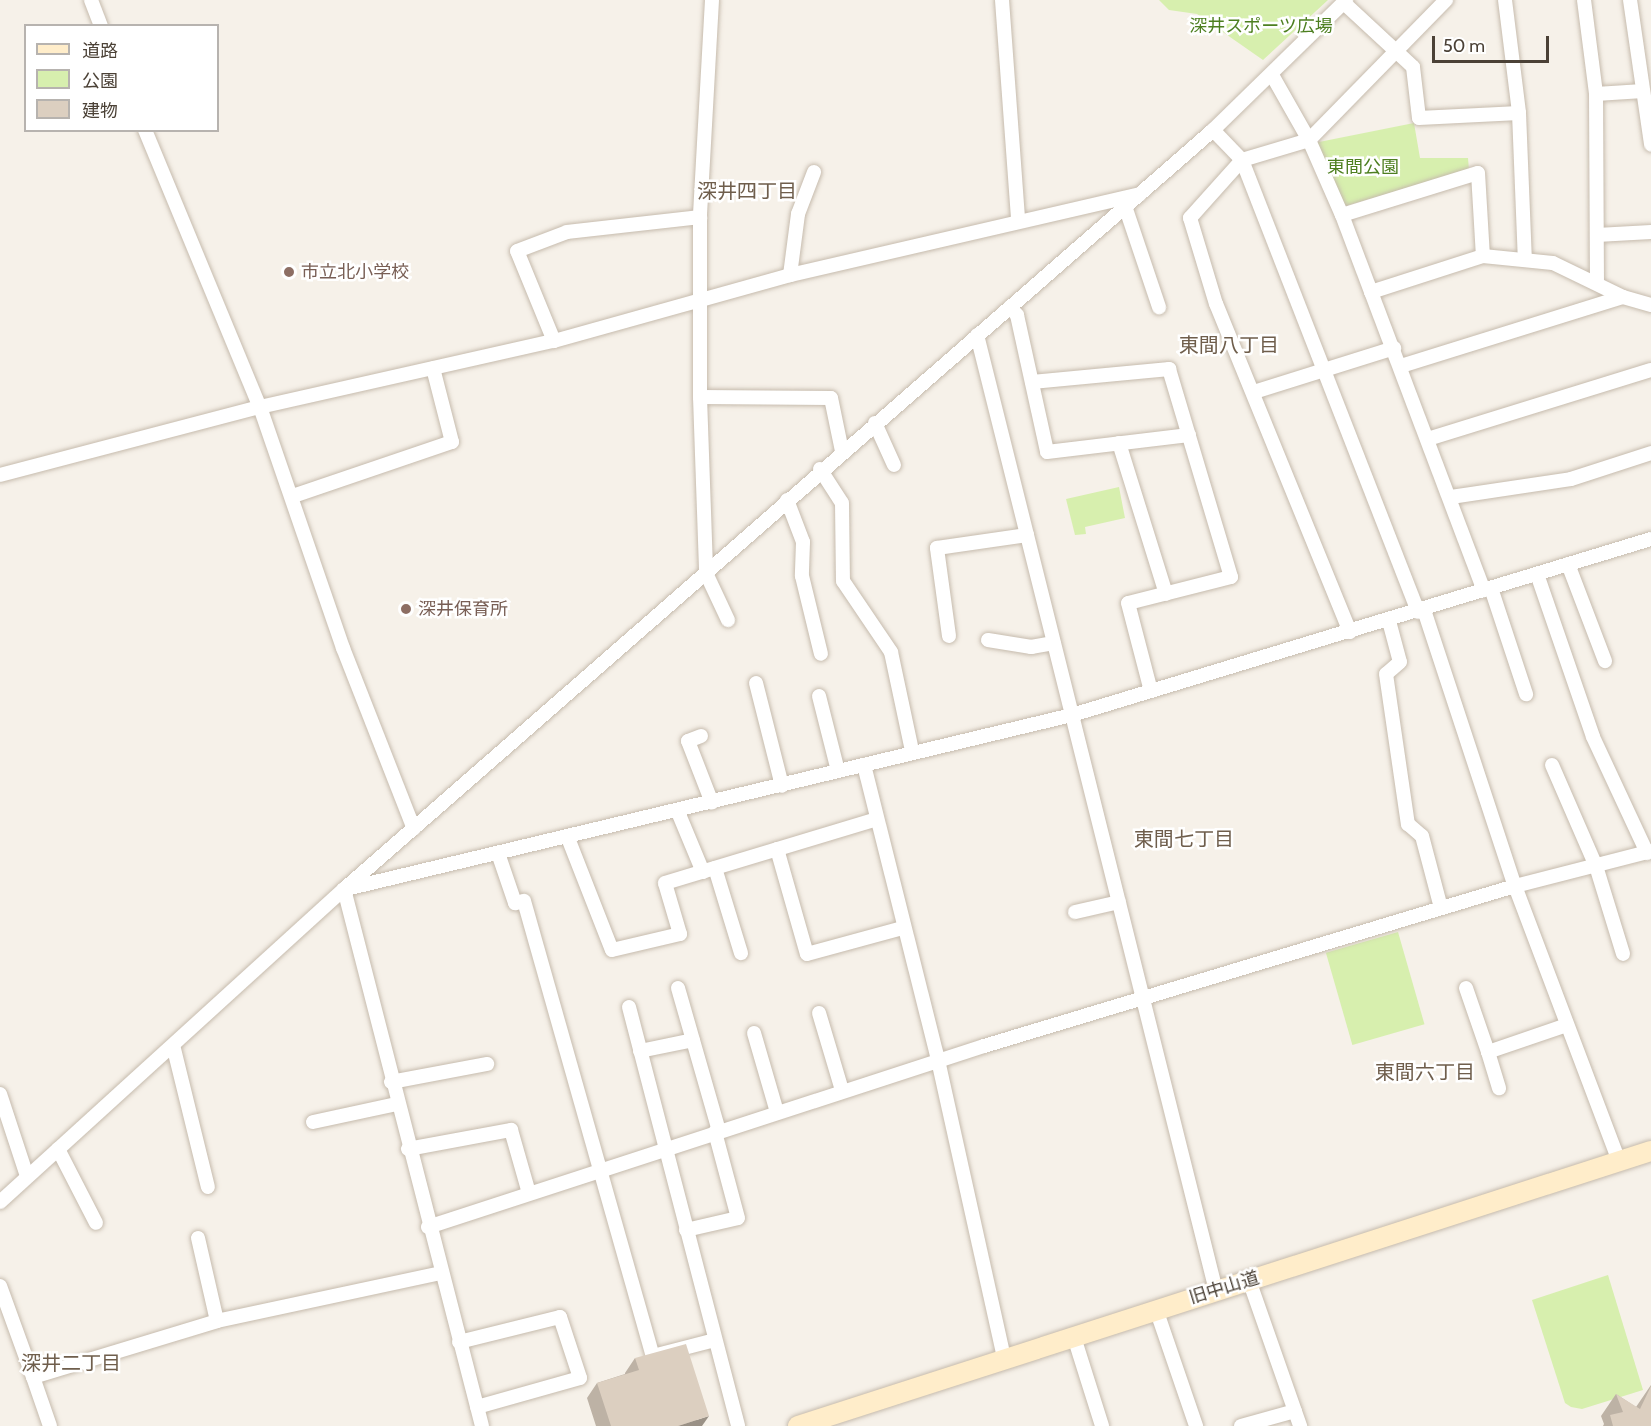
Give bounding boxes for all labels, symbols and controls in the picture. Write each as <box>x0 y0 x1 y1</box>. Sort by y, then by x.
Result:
park label: 深井スポーツ広場 <box>1189 15 1333 37</box>
legend <box>24 24 219 132</box>
scale bar <box>1435 24 1552 62</box>
text: 50 m <box>1443 35 1485 57</box>
text: 道路 <box>82 40 118 62</box>
text: 公園 <box>82 70 118 92</box>
text: 建物 <box>82 100 118 122</box>
park label: 東間公園 <box>1327 156 1399 178</box>
district label: 深井四丁目 <box>697 179 797 203</box>
place label: 市立北小学校 <box>301 261 409 283</box>
marker: 市立北小学校 <box>282 265 296 279</box>
district label: 東間八丁目 <box>1179 333 1279 357</box>
place label: 深井保育所 <box>418 598 508 620</box>
marker: 深井保育所 <box>399 602 413 616</box>
district label: 東間七丁目 <box>1134 827 1234 851</box>
district label: 東間六丁目 <box>1375 1060 1475 1084</box>
street label: 旧中山道 <box>1186 1267 1262 1309</box>
district label: 深井二丁目 <box>21 1351 121 1375</box>

